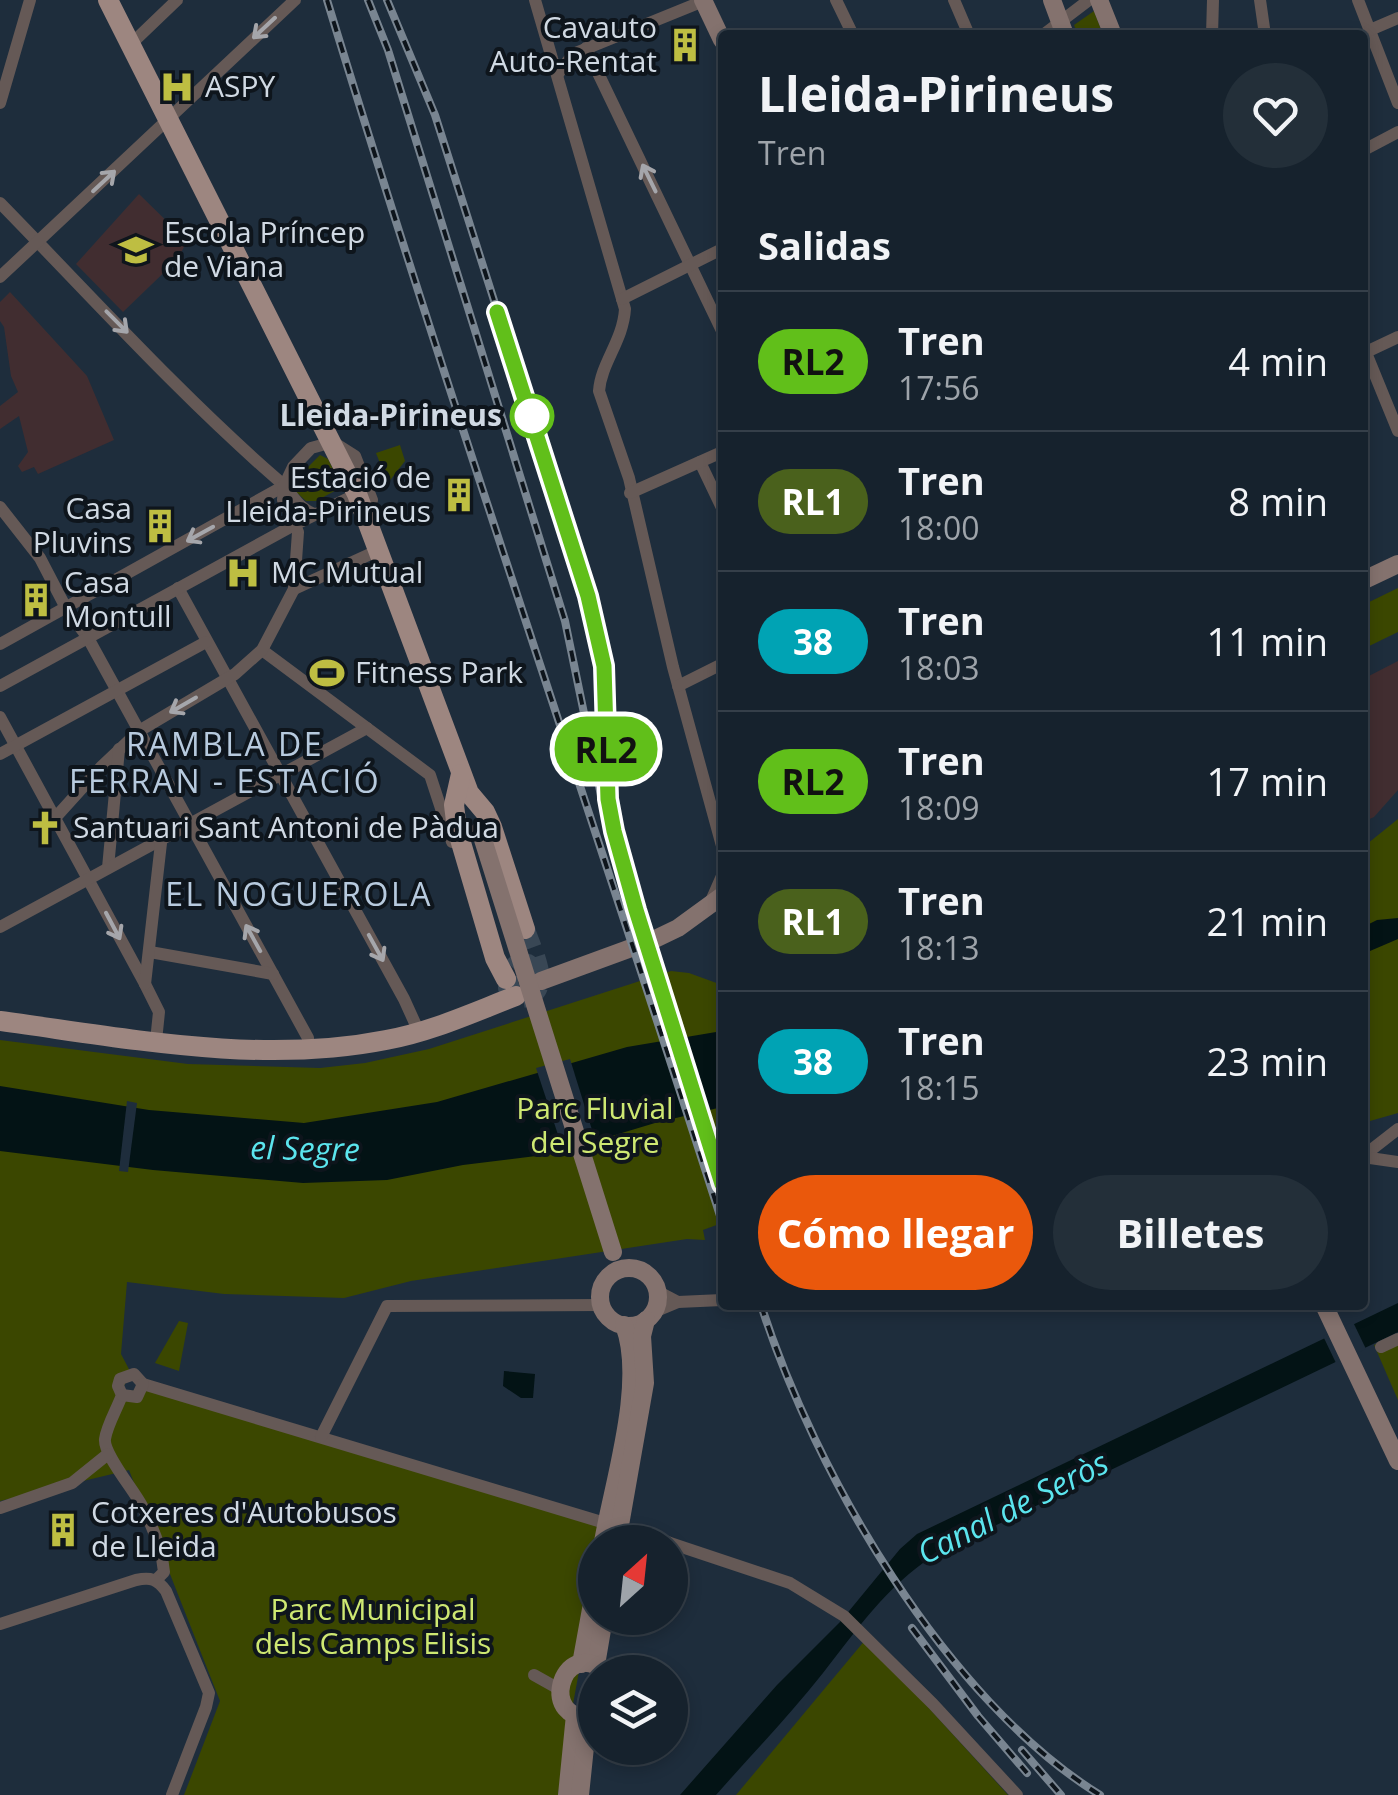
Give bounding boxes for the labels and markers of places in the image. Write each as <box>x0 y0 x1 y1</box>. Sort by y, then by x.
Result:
place label: Cavauto Auto-Rentat <box>489 6 657 81</box>
building icon: Cavauto Auto-Rentat <box>666 26 704 64</box>
place label: ASPY <box>205 65 275 106</box>
hospital icon: ASPY <box>158 68 196 106</box>
place label: Escola Príncep de Viana <box>164 211 365 286</box>
school or university icon: Escola Príncep de Viana <box>117 231 155 269</box>
place label: Lleida-Pirineus <box>279 394 502 435</box>
marker: Lleida-Pirineus <box>511 395 553 437</box>
place label: Estació de Lleida-Pirineus <box>225 456 431 531</box>
building icon: Estació de Lleida-Pirineus <box>440 476 478 514</box>
place label: Casa Pluvins <box>33 487 132 562</box>
building icon: Casa Pluvins <box>141 507 179 545</box>
place label: MC Mutual <box>271 551 423 592</box>
hospital icon: MC Mutual <box>224 554 262 592</box>
place label: Casa Montull <box>64 561 172 636</box>
building icon: Casa Montull <box>17 581 55 619</box>
place label: Fitness Park <box>355 651 523 692</box>
sports icon: Fitness Park <box>308 654 346 692</box>
place label: Santuari Sant Antoni de Pàdua <box>73 806 499 847</box>
church icon: Santuari Sant Antoni de Pàdua <box>26 809 64 847</box>
place label: Cotxeres d'Autobusos de Lleida <box>91 1491 397 1566</box>
building icon: Cotxeres d'Autobusos de Lleida <box>44 1511 82 1549</box>

